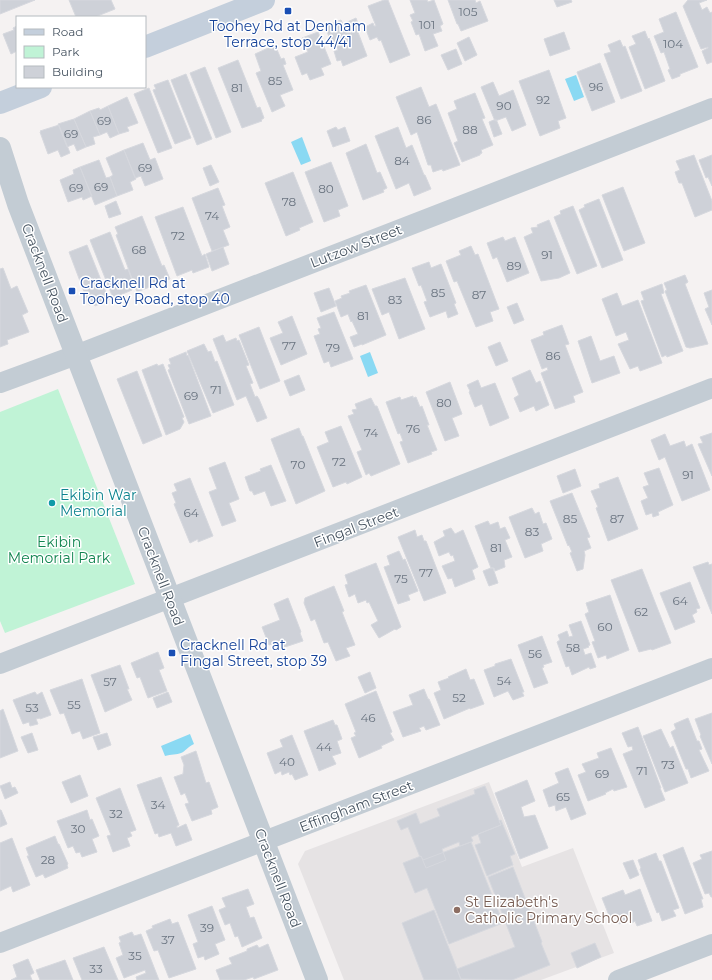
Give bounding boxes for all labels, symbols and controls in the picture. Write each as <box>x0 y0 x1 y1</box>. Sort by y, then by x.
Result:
house number: 105 <box>458 4 478 19</box>
marker: Toohey Rd at Denham Terrace, stop 44/41 <box>283 6 293 16</box>
legend <box>16 16 146 88</box>
place label: Toohey Rd at Denham Terrace, stop 44/41 <box>210 17 366 51</box>
house number: 101 <box>419 17 435 32</box>
text: Road <box>52 24 83 39</box>
house number: 104 <box>663 36 683 51</box>
text: Park <box>52 44 80 59</box>
text: Building <box>52 64 103 79</box>
house number: 85 <box>268 73 282 88</box>
house number: 96 <box>589 79 603 94</box>
house number: 81 <box>231 80 243 95</box>
house number: 92 <box>536 92 550 107</box>
house number: 90 <box>496 98 512 113</box>
house number: 86 <box>417 112 431 127</box>
house number: 69 <box>97 113 111 128</box>
house number: 88 <box>462 122 478 137</box>
house number: 69 <box>64 126 78 141</box>
house number: 84 <box>394 153 410 168</box>
house number: 69 <box>138 160 152 175</box>
house number: 69 <box>94 179 108 194</box>
house number: 69 <box>69 180 83 195</box>
house number: 80 <box>318 181 334 196</box>
house number: 78 <box>282 194 297 209</box>
house number: 74 <box>205 208 219 223</box>
street label: Lutzow Street <box>307 220 405 272</box>
street label: Cracknell Road <box>18 221 72 325</box>
house number: 72 <box>171 228 185 243</box>
house number: 68 <box>132 242 147 257</box>
house number: 91 <box>541 247 553 262</box>
house number: 89 <box>507 258 521 273</box>
place label: Cracknell Rd at Toohey Road, stop 40 <box>80 274 230 308</box>
house number: 85 <box>431 285 445 300</box>
marker: Cracknell Rd at Toohey Road, stop 40 <box>67 286 77 296</box>
house number: 87 <box>472 287 486 302</box>
house number: 83 <box>388 292 402 307</box>
house number: 81 <box>357 308 369 323</box>
house number: 77 <box>282 338 296 353</box>
house number: 79 <box>326 340 340 355</box>
house number: 86 <box>546 348 560 363</box>
house number: 71 <box>210 382 222 397</box>
house number: 69 <box>184 388 198 403</box>
house number: 80 <box>436 395 452 410</box>
house number: 76 <box>406 421 420 436</box>
house number: 74 <box>364 425 378 440</box>
house number: 72 <box>332 454 346 469</box>
house number: 70 <box>291 457 305 472</box>
house number: 91 <box>682 467 694 482</box>
place label: Ekibin War Memorial <box>60 486 137 520</box>
marker: Ekibin War Memorial <box>47 498 57 508</box>
street label: Fingal Street <box>311 502 401 551</box>
house number: 64 <box>183 505 199 520</box>
house number: 85 <box>563 511 577 526</box>
house number: 87 <box>610 511 624 526</box>
street label: Cracknell Road <box>134 524 188 628</box>
house number: 83 <box>525 524 539 539</box>
park label: Ekibin Memorial Park <box>8 533 111 567</box>
house number: 81 <box>490 540 502 555</box>
house number: 77 <box>419 565 433 580</box>
house number: 75 <box>394 571 408 586</box>
house number: 64 <box>672 593 688 608</box>
house number: 62 <box>634 604 648 619</box>
house number: 60 <box>597 619 613 634</box>
place label: Cracknell Rd at Fingal Street, stop 39 <box>180 636 327 670</box>
house number: 58 <box>566 640 581 655</box>
house number: 56 <box>528 646 542 661</box>
marker: Cracknell Rd at Fingal Street, stop 39 <box>167 648 177 658</box>
house number: 54 <box>497 673 511 688</box>
house number: 57 <box>103 674 117 689</box>
house number: 52 <box>452 690 466 705</box>
house number: 55 <box>67 697 81 712</box>
house number: 53 <box>25 700 39 715</box>
house number: 46 <box>360 710 376 725</box>
house number: 44 <box>316 739 332 754</box>
house number: 40 <box>279 754 295 769</box>
house number: 73 <box>661 757 675 772</box>
house number: 71 <box>636 763 648 778</box>
house number: 69 <box>595 766 609 781</box>
street label: Effingham Street <box>297 776 416 836</box>
house number: 65 <box>556 789 570 804</box>
house number: 34 <box>151 797 165 812</box>
house number: 32 <box>109 806 123 821</box>
house number: 30 <box>71 821 85 836</box>
street label: Cracknell Road <box>251 826 305 930</box>
house number: 28 <box>41 852 56 867</box>
place label: St Elizabeth's Catholic Primary School <box>465 893 632 927</box>
marker: St Elizabeth's Catholic Primary School <box>452 905 462 915</box>
house number: 39 <box>200 920 214 935</box>
house number: 37 <box>161 932 175 947</box>
house number: 35 <box>128 948 142 963</box>
house number: 33 <box>89 961 103 976</box>

